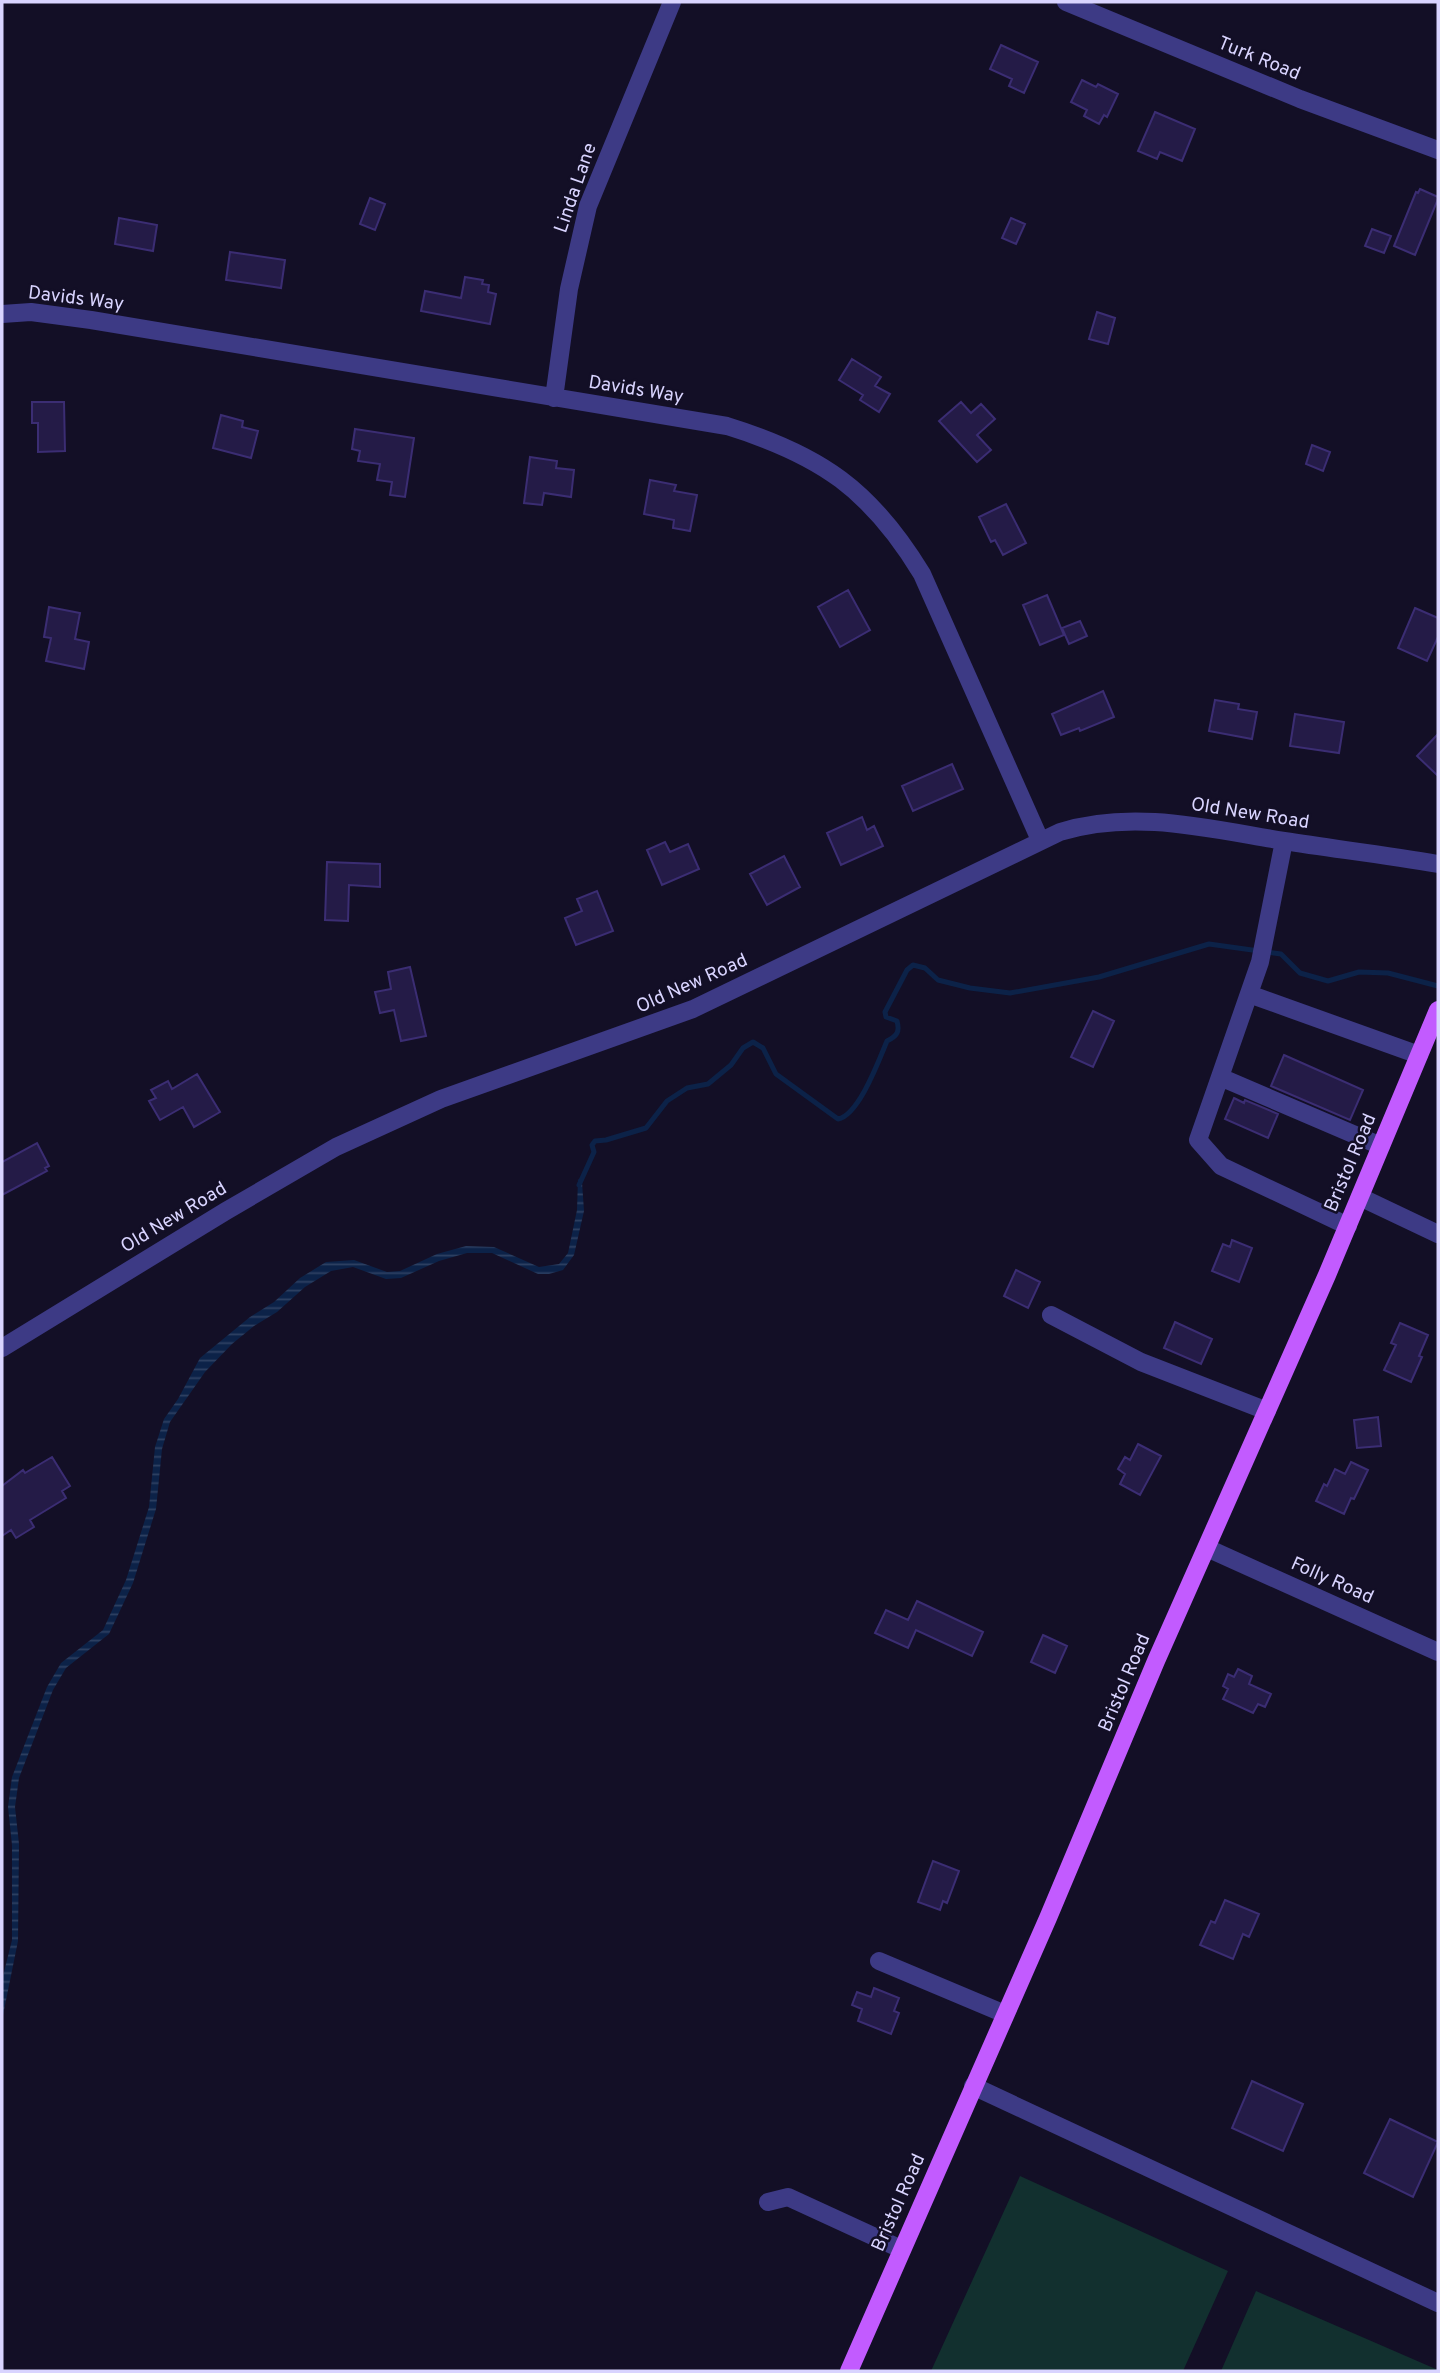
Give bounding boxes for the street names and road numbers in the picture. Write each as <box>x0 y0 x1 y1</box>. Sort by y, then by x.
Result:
street label: Turk Road <box>1214 32 1304 86</box>
street label: Linda Lane <box>549 140 603 236</box>
street label: Davids Way <box>27 281 125 317</box>
street label: Davids Way <box>587 371 685 409</box>
street label: Old New Road <box>1189 793 1311 835</box>
street label: Old New Road <box>633 949 751 1019</box>
street label: Bristol Road <box>1320 1110 1382 1216</box>
street label: Old New Road <box>117 1177 231 1259</box>
street label: Folly Road <box>1287 1552 1377 1610</box>
street label: Bristol Road <box>1094 1630 1156 1736</box>
street label: Bristol Road <box>867 2150 931 2256</box>

